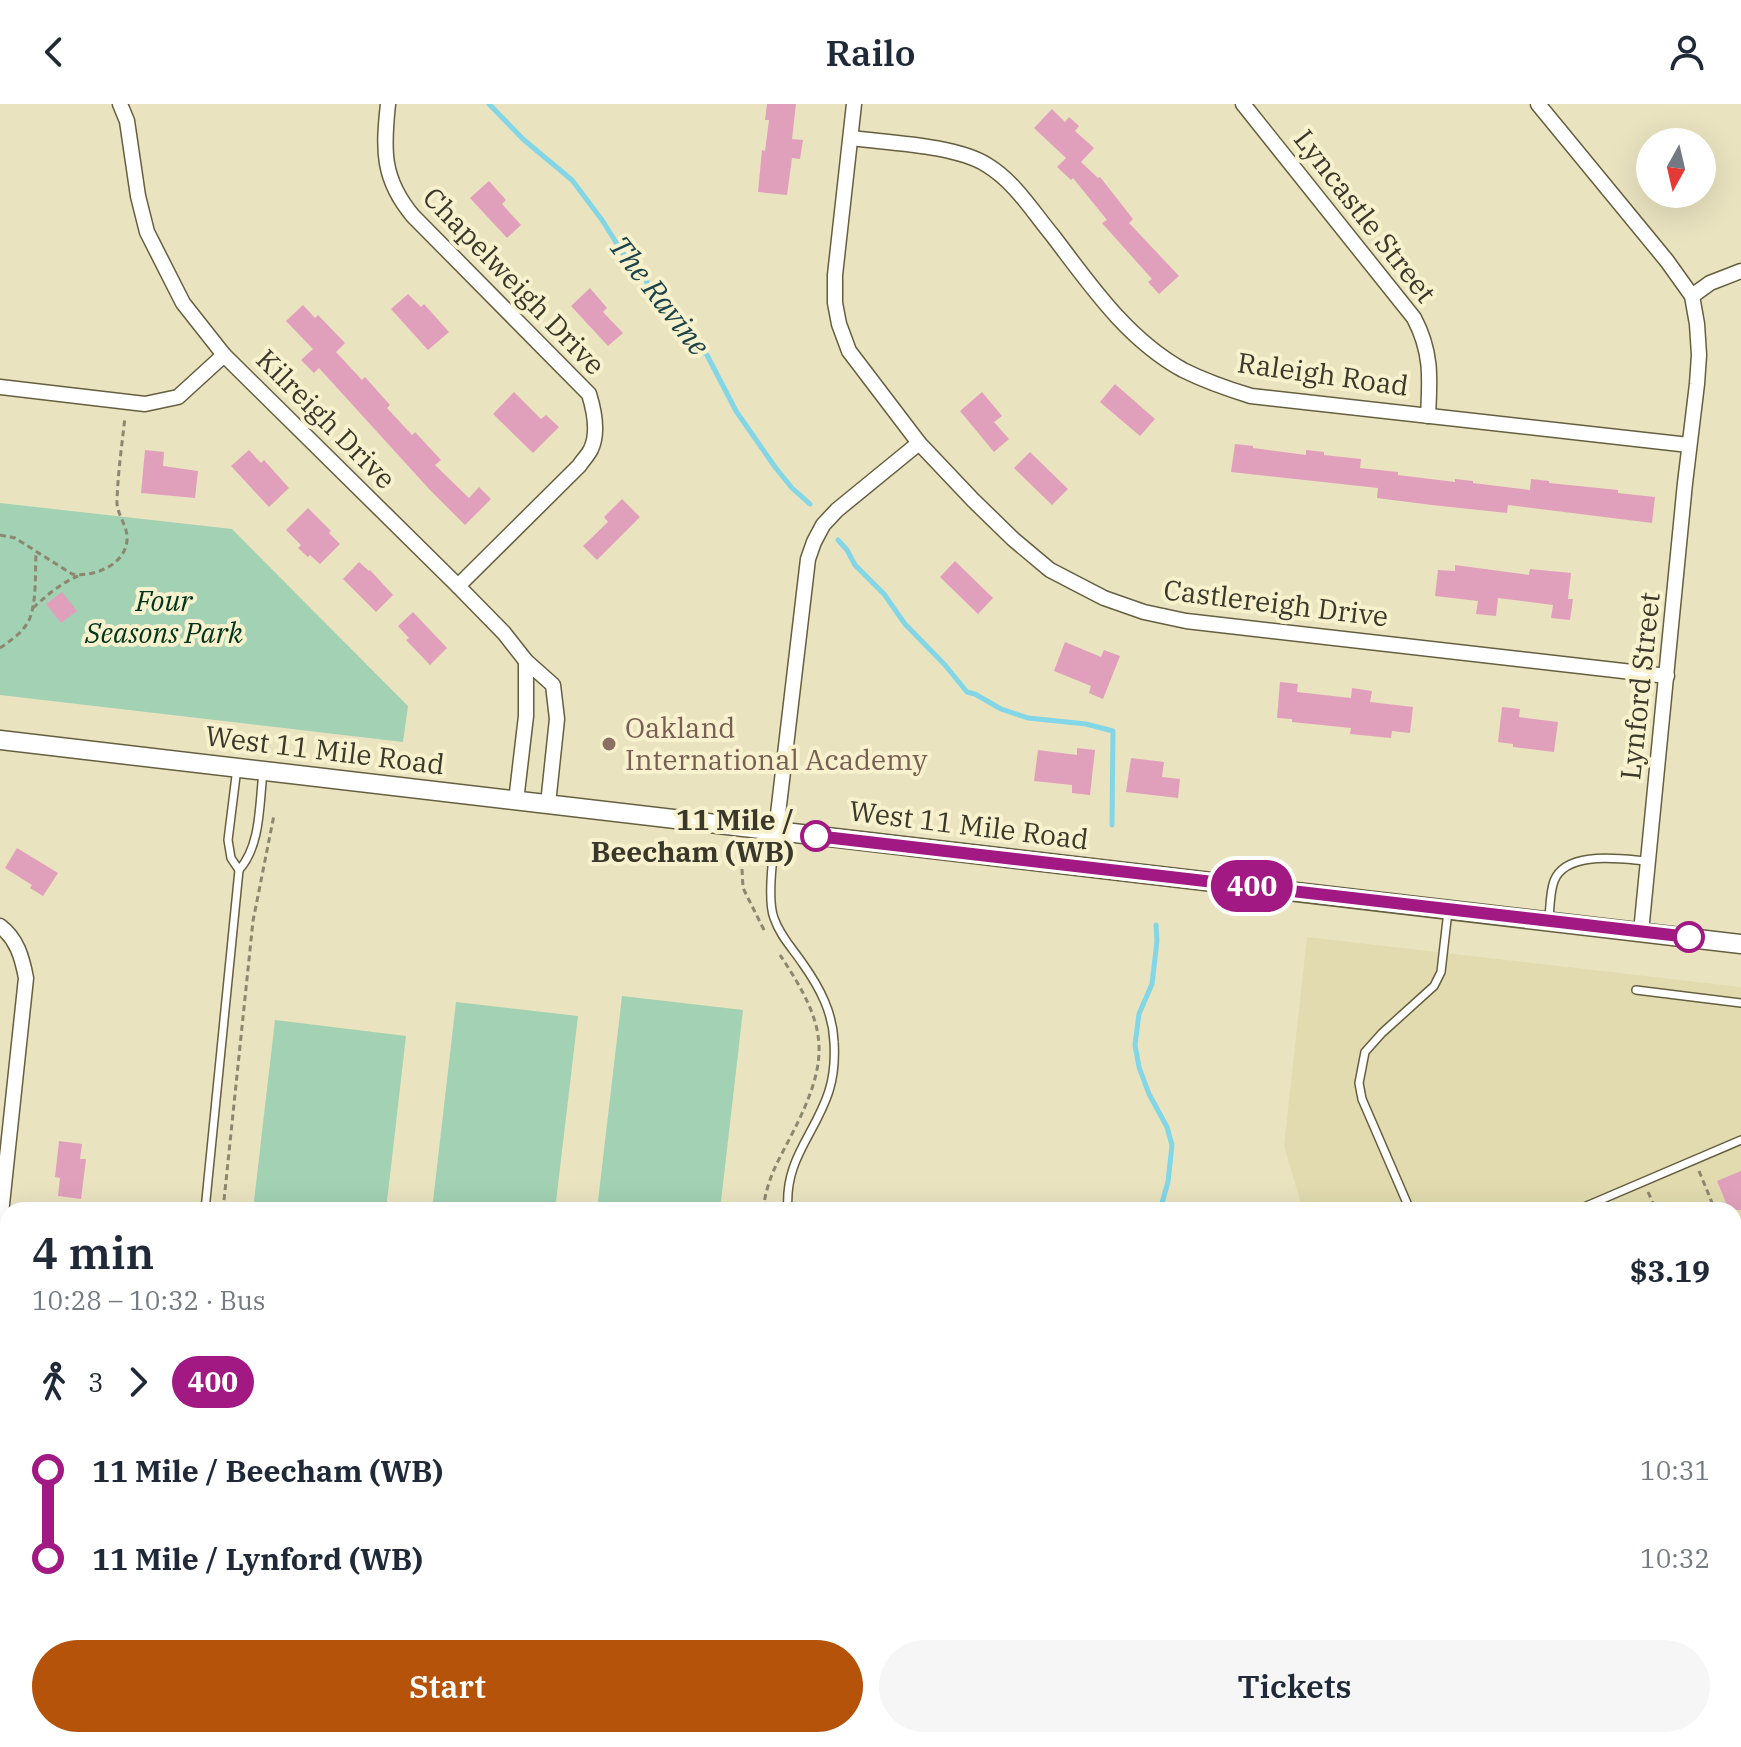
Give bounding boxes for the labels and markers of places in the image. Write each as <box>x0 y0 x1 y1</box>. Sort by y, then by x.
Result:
place label: Oakland International Academy <box>625 709 927 778</box>
marker: Oakland International Academy <box>600 735 618 753</box>
place label: 11 Mile / Beecham (WB) <box>591 801 794 870</box>
marker: 11 Mile / Beecham (WB) <box>801 821 831 851</box>
unlabelled marker <box>1674 922 1704 952</box>

